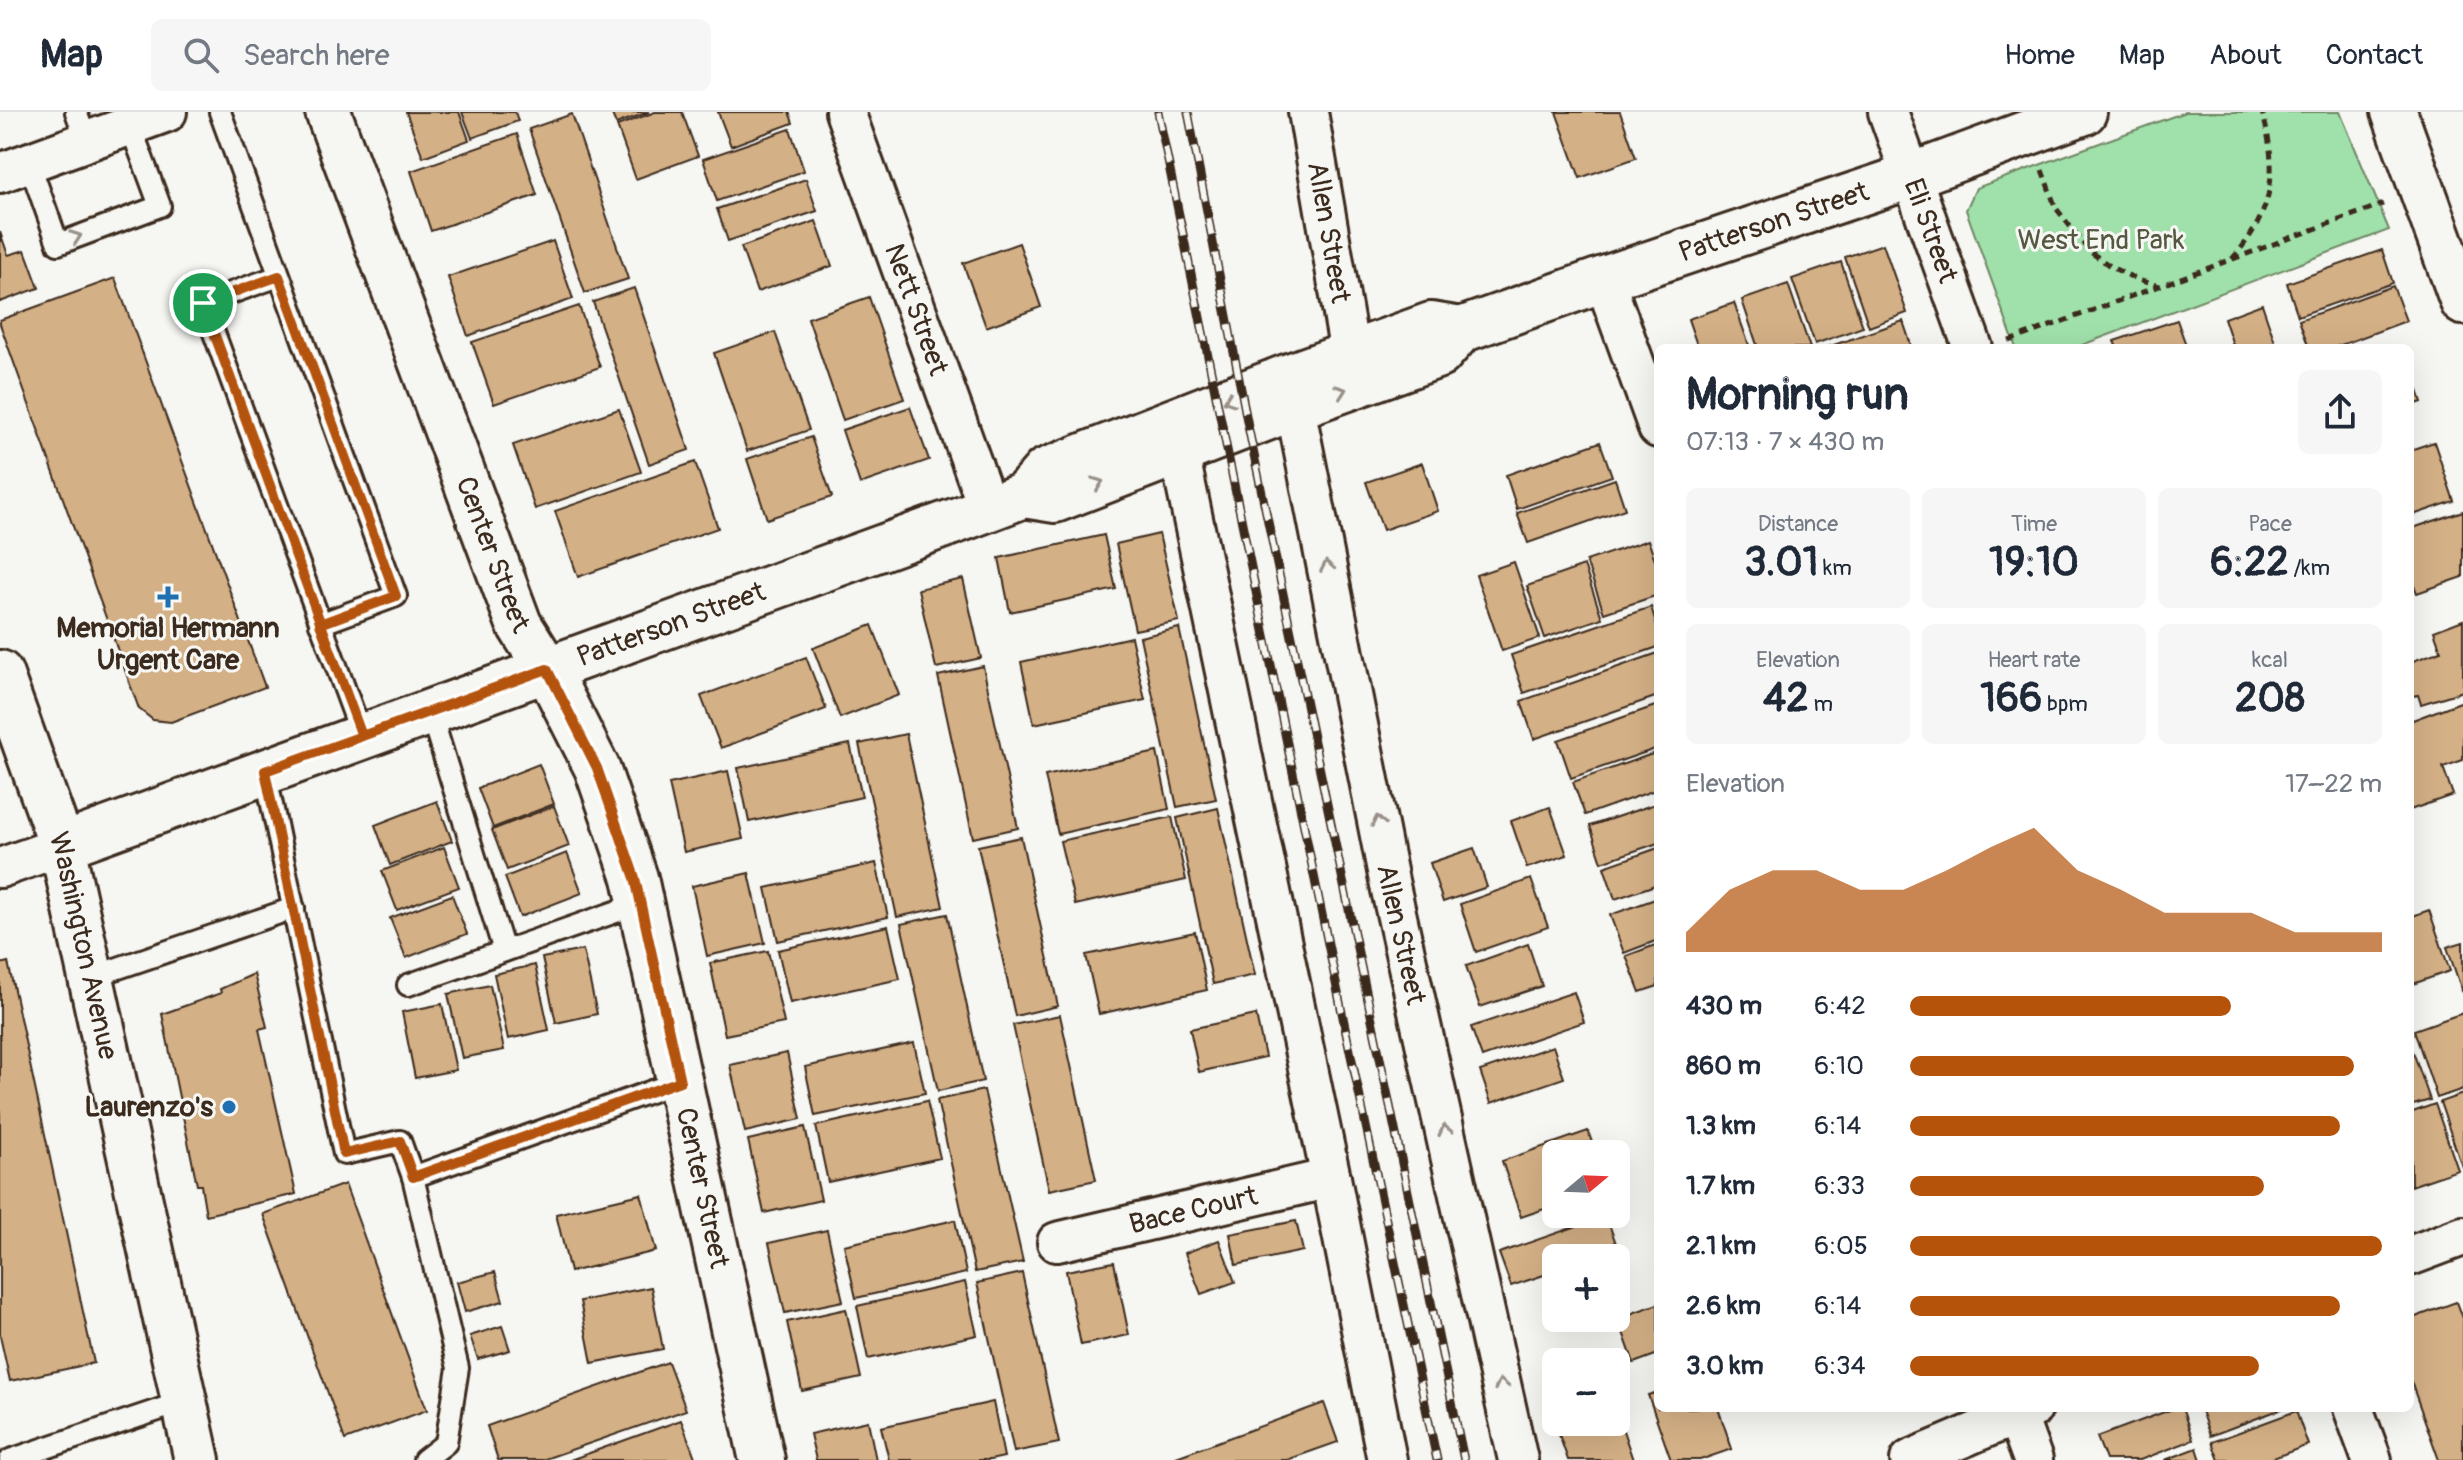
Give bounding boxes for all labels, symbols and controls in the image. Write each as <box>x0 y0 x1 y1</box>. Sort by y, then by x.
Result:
search box <box>151 19 711 91</box>
text: Map <box>40 31 103 79</box>
icon: search <box>179 33 223 77</box>
text: Search here <box>243 37 390 74</box>
text: Home <box>2004 38 2075 73</box>
text: Map <box>2119 38 2165 73</box>
text: About <box>2209 38 2282 73</box>
text: Contact <box>2326 38 2423 73</box>
street label: Allen Street <box>1299 159 1358 306</box>
street label: Patterson Street <box>1674 174 1874 270</box>
street label: Eli Street <box>1896 174 1966 288</box>
park label: West End Park <box>2018 223 2185 258</box>
one-way arrow <box>68 230 82 247</box>
street label: Nett Street <box>877 239 956 381</box>
pin <box>169 269 237 337</box>
icon: arrive <box>181 281 225 325</box>
text: Morning run <box>1686 368 1909 423</box>
button: share <box>2298 370 2382 454</box>
one-way arrow <box>1333 384 1347 400</box>
one-way arrow <box>1223 390 1237 406</box>
text: 07:13 · 7 × 430 m <box>1686 426 1884 458</box>
street label: Center Street <box>448 472 538 640</box>
one-way arrow <box>1090 476 1104 493</box>
text: Distance <box>1758 510 1838 538</box>
text: Time <box>2011 510 2057 538</box>
text: Pace <box>2248 510 2292 538</box>
text: 3.01 <box>1744 538 1818 587</box>
text: 19:10 <box>1989 538 2079 587</box>
text: 6:22 <box>2210 538 2289 587</box>
text: km <box>1818 554 1852 582</box>
text: /km <box>2289 554 2330 582</box>
one-way arrow <box>1320 559 1337 573</box>
street label: Patterson Street <box>572 574 771 675</box>
marker: Memorial Hermann Urgent Care <box>157 586 179 608</box>
place label: Memorial Hermann Urgent Care <box>56 611 280 678</box>
text: Elevation <box>1756 646 1840 674</box>
text: Heart rate <box>1988 646 2080 674</box>
text: kcal <box>2252 646 2288 674</box>
text: 42 <box>1763 674 1809 723</box>
text: 166 <box>1980 674 2042 723</box>
text: 208 <box>2235 674 2305 723</box>
text: m <box>1809 690 1833 718</box>
text: bpm <box>2042 690 2088 718</box>
text: Elevation <box>1686 768 1785 800</box>
text: 17–22 m <box>2285 768 2382 800</box>
one-way arrow <box>1370 815 1387 828</box>
street label: Washington Avenue <box>41 827 126 1063</box>
street label: Allen Street <box>1369 861 1434 1009</box>
text: 430 m <box>1686 990 1762 1022</box>
text: 6:42 <box>1814 990 1866 1022</box>
text: 860 m <box>1686 1050 1761 1082</box>
text: 6:10 <box>1814 1050 1864 1082</box>
place label: Laurenzo's <box>84 1090 213 1125</box>
marker: Laurenzo's <box>220 1098 238 1116</box>
street label: Center Street <box>668 1104 737 1272</box>
text: 1.3 km <box>1686 1110 1756 1142</box>
text: 6:14 <box>1814 1110 1861 1142</box>
one-way arrow <box>1437 1124 1454 1137</box>
north arrow <box>1542 1140 1630 1228</box>
map controls <box>1542 1140 1630 1436</box>
text: 1.7 km <box>1686 1170 1755 1202</box>
text: 6:33 <box>1814 1170 1865 1202</box>
street label: Bace Court <box>1126 1178 1262 1242</box>
text: 2.1 km <box>1686 1230 1756 1262</box>
text: 6:05 <box>1814 1230 1868 1262</box>
button: + <box>1542 1244 1630 1332</box>
text: 2.6 km <box>1686 1290 1761 1322</box>
text: 6:14 <box>1814 1290 1861 1322</box>
button: − <box>1542 1348 1630 1436</box>
text: 3.0 km <box>1686 1350 1764 1382</box>
text: 6:34 <box>1814 1350 1866 1382</box>
one-way arrow <box>1493 1378 1510 1391</box>

